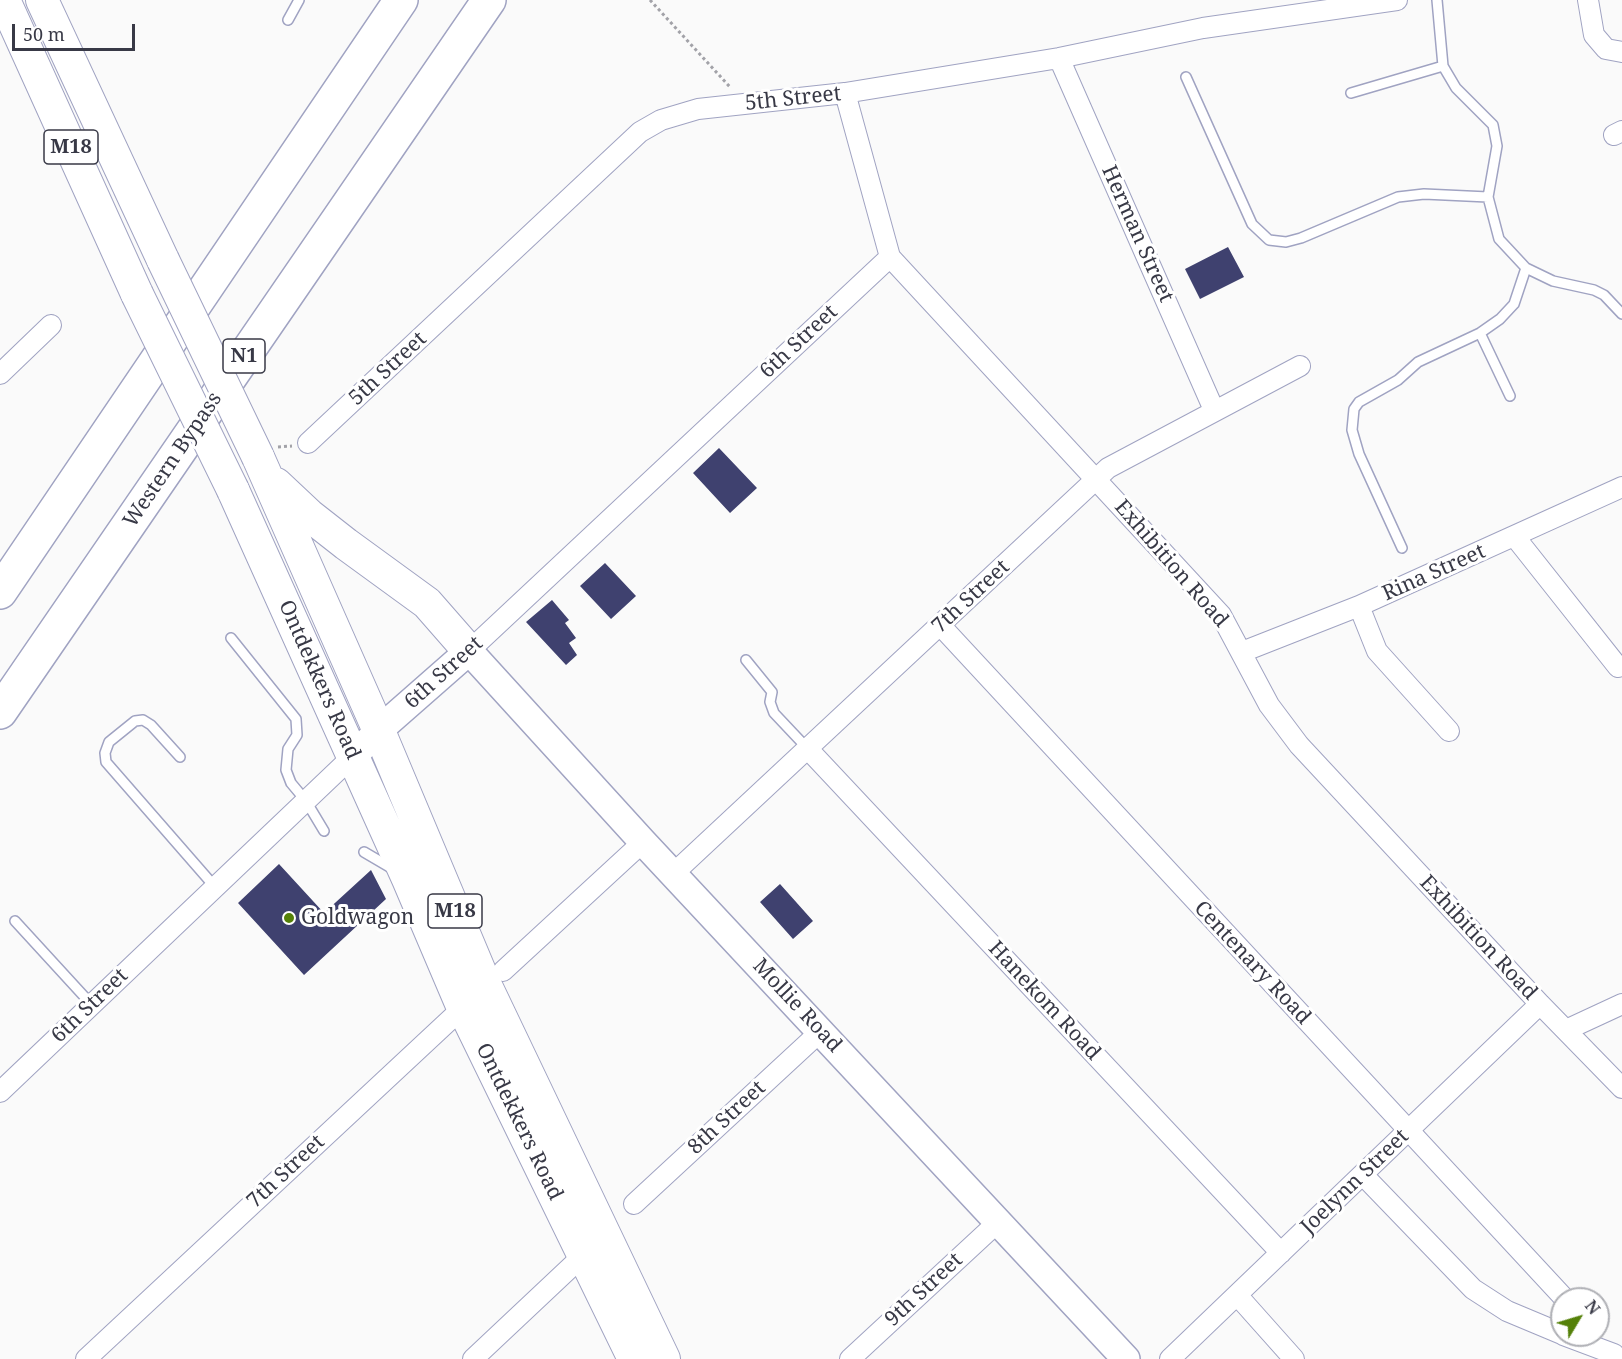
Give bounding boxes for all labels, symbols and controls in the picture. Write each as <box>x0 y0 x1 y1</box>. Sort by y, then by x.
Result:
scale bar <box>15 12 138 50</box>
text: 50 m <box>23 22 65 46</box>
street label: 5th Street <box>744 81 842 117</box>
road number: M18 <box>44 130 98 164</box>
street label: Herman Street <box>1096 162 1178 306</box>
street label: 6th Street <box>755 300 843 384</box>
street label: 5th Street <box>344 327 432 411</box>
road number: N1 <box>223 339 265 373</box>
street label: Western Bypass <box>118 388 228 532</box>
street label: Exhibition Road <box>1109 495 1233 633</box>
street label: Rina Street <box>1379 539 1489 607</box>
street label: 7th Street <box>927 555 1015 639</box>
street label: Ontdekkers Road <box>273 597 365 763</box>
street label: 6th Street <box>400 631 488 715</box>
street label: Exhibition Road <box>1414 871 1542 1005</box>
road number: M18 <box>428 894 482 928</box>
street label: Centenary Road <box>1188 896 1316 1030</box>
place label: Goldwagon <box>301 905 414 931</box>
marker: Goldwagon <box>282 911 296 925</box>
street label: Hanekom Road <box>983 936 1105 1066</box>
street label: Mollie Road <box>747 954 847 1058</box>
street label: 6th Street <box>47 963 133 1049</box>
street label: Ontdekkers Road <box>470 1039 568 1205</box>
street label: 8th Street <box>683 1076 771 1160</box>
street label: Joelynn Street <box>1296 1124 1414 1240</box>
street label: 7th Street <box>242 1130 330 1214</box>
street label: 9th Street <box>880 1248 968 1332</box>
north arrow <box>1550 1287 1610 1347</box>
text: N <box>1580 1295 1605 1319</box>

